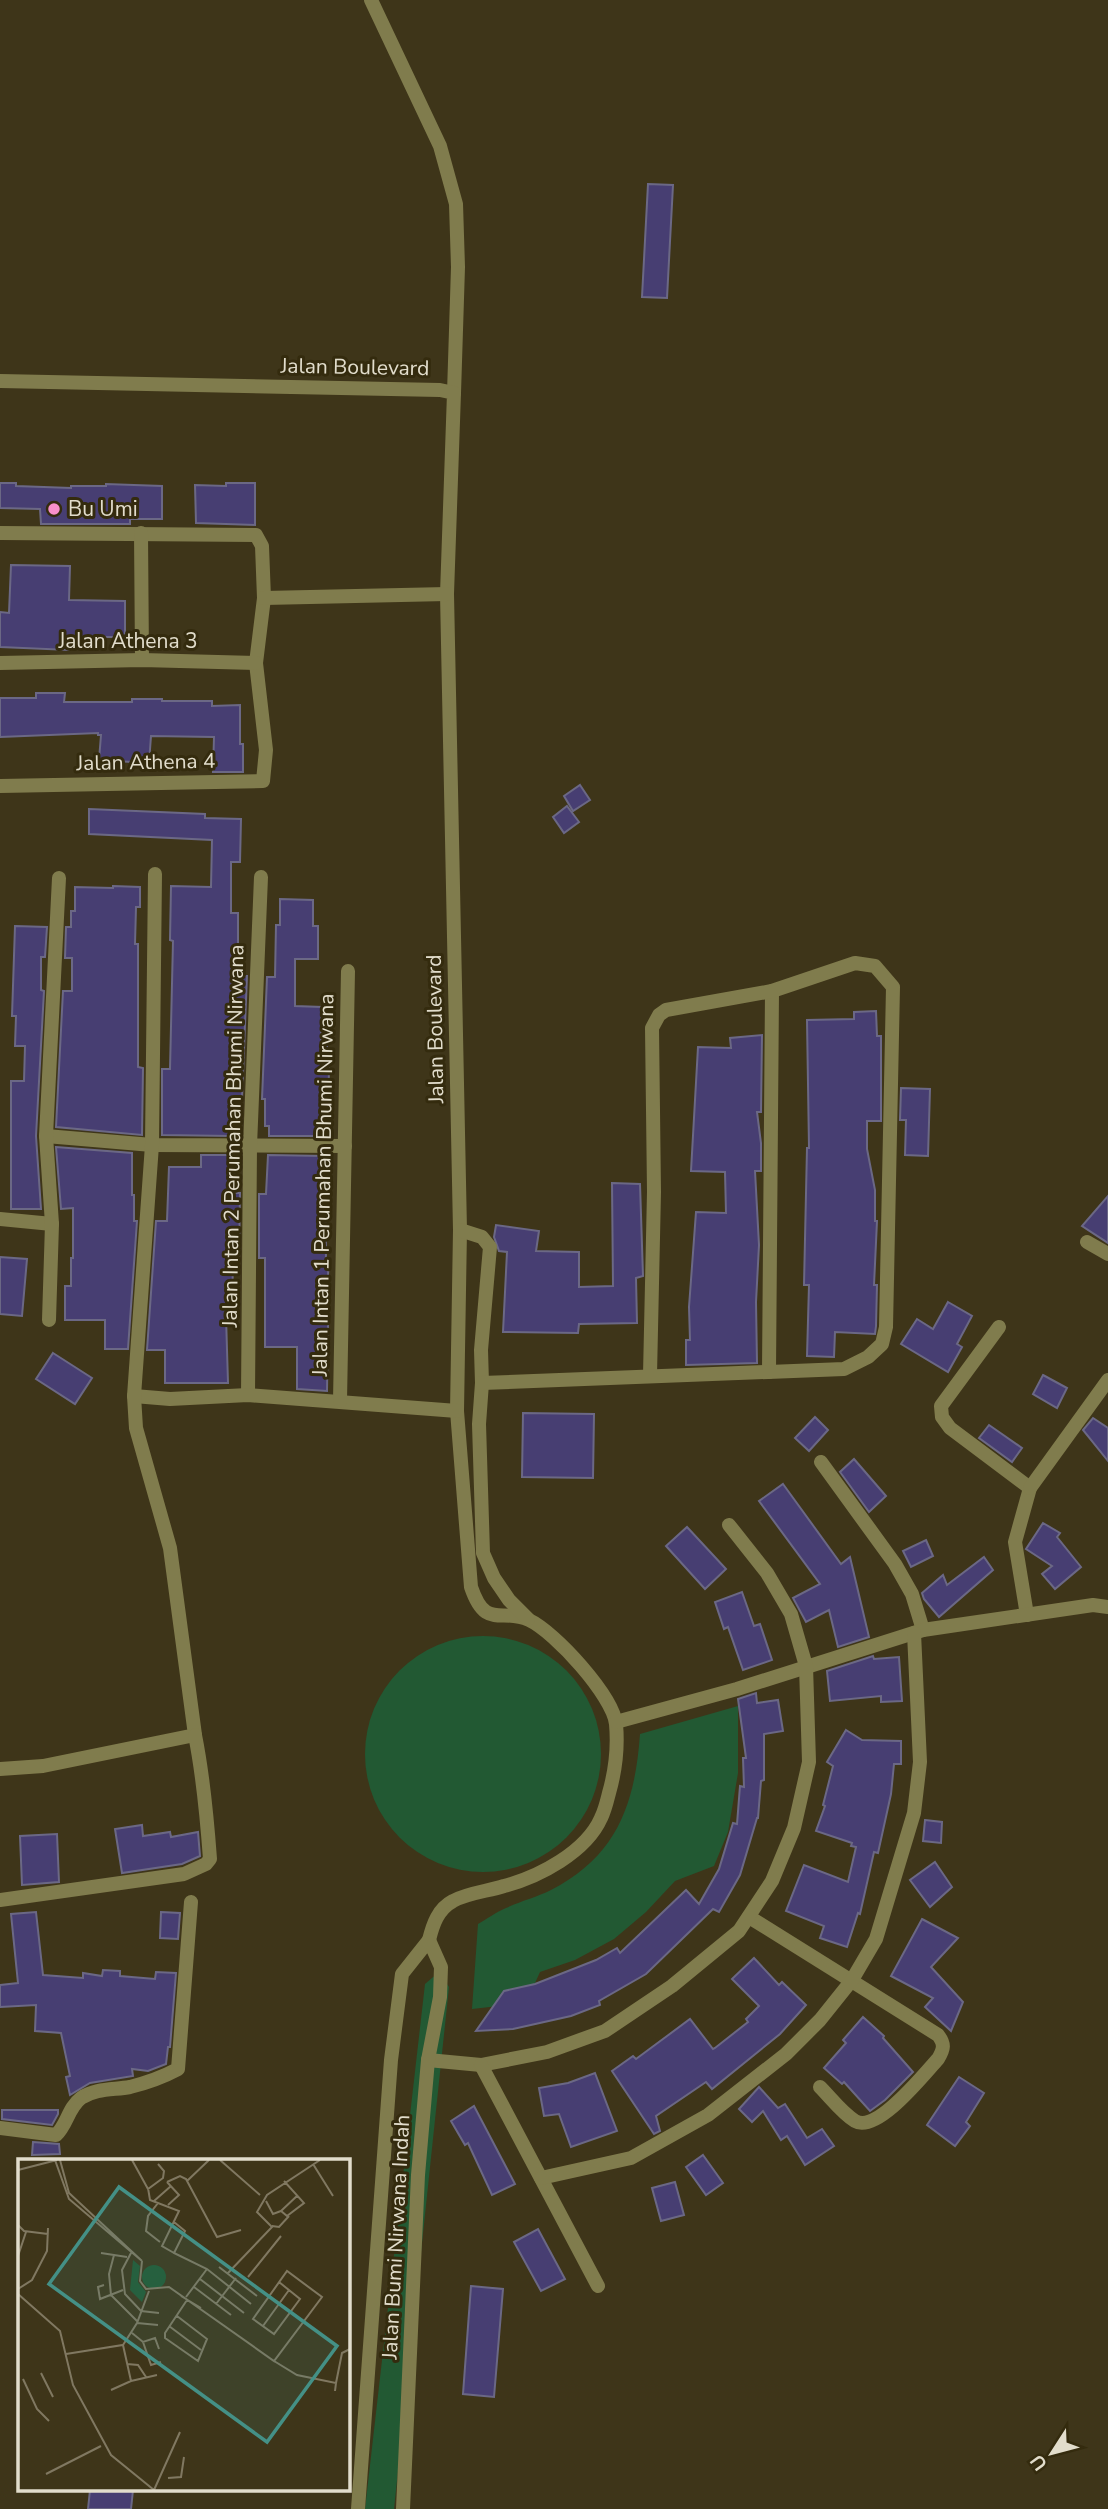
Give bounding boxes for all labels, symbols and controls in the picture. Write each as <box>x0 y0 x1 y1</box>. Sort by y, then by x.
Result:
street label: Jalan Boulevard <box>279 352 430 382</box>
place label: Bu Umi <box>68 495 138 523</box>
marker: Bu Umi <box>46 501 62 517</box>
street label: Jalan Athena 3 <box>57 627 198 655</box>
street label: Jalan Athena 4 <box>75 747 216 777</box>
street label: Jalan Intan 2 Perumahan Bhumi Nirwana <box>216 944 250 1329</box>
street label: Jalan Boulevard <box>420 954 450 1105</box>
street label: Jalan Intan 1 Perumahan Bhumi Nirwana <box>306 993 340 1378</box>
street label: Jalan Bumi Nirwana Indah <box>376 2114 416 2361</box>
inset map <box>18 2159 350 2492</box>
north arrow <box>1017 2418 1087 2488</box>
text: U <box>1024 2449 1054 2476</box>

